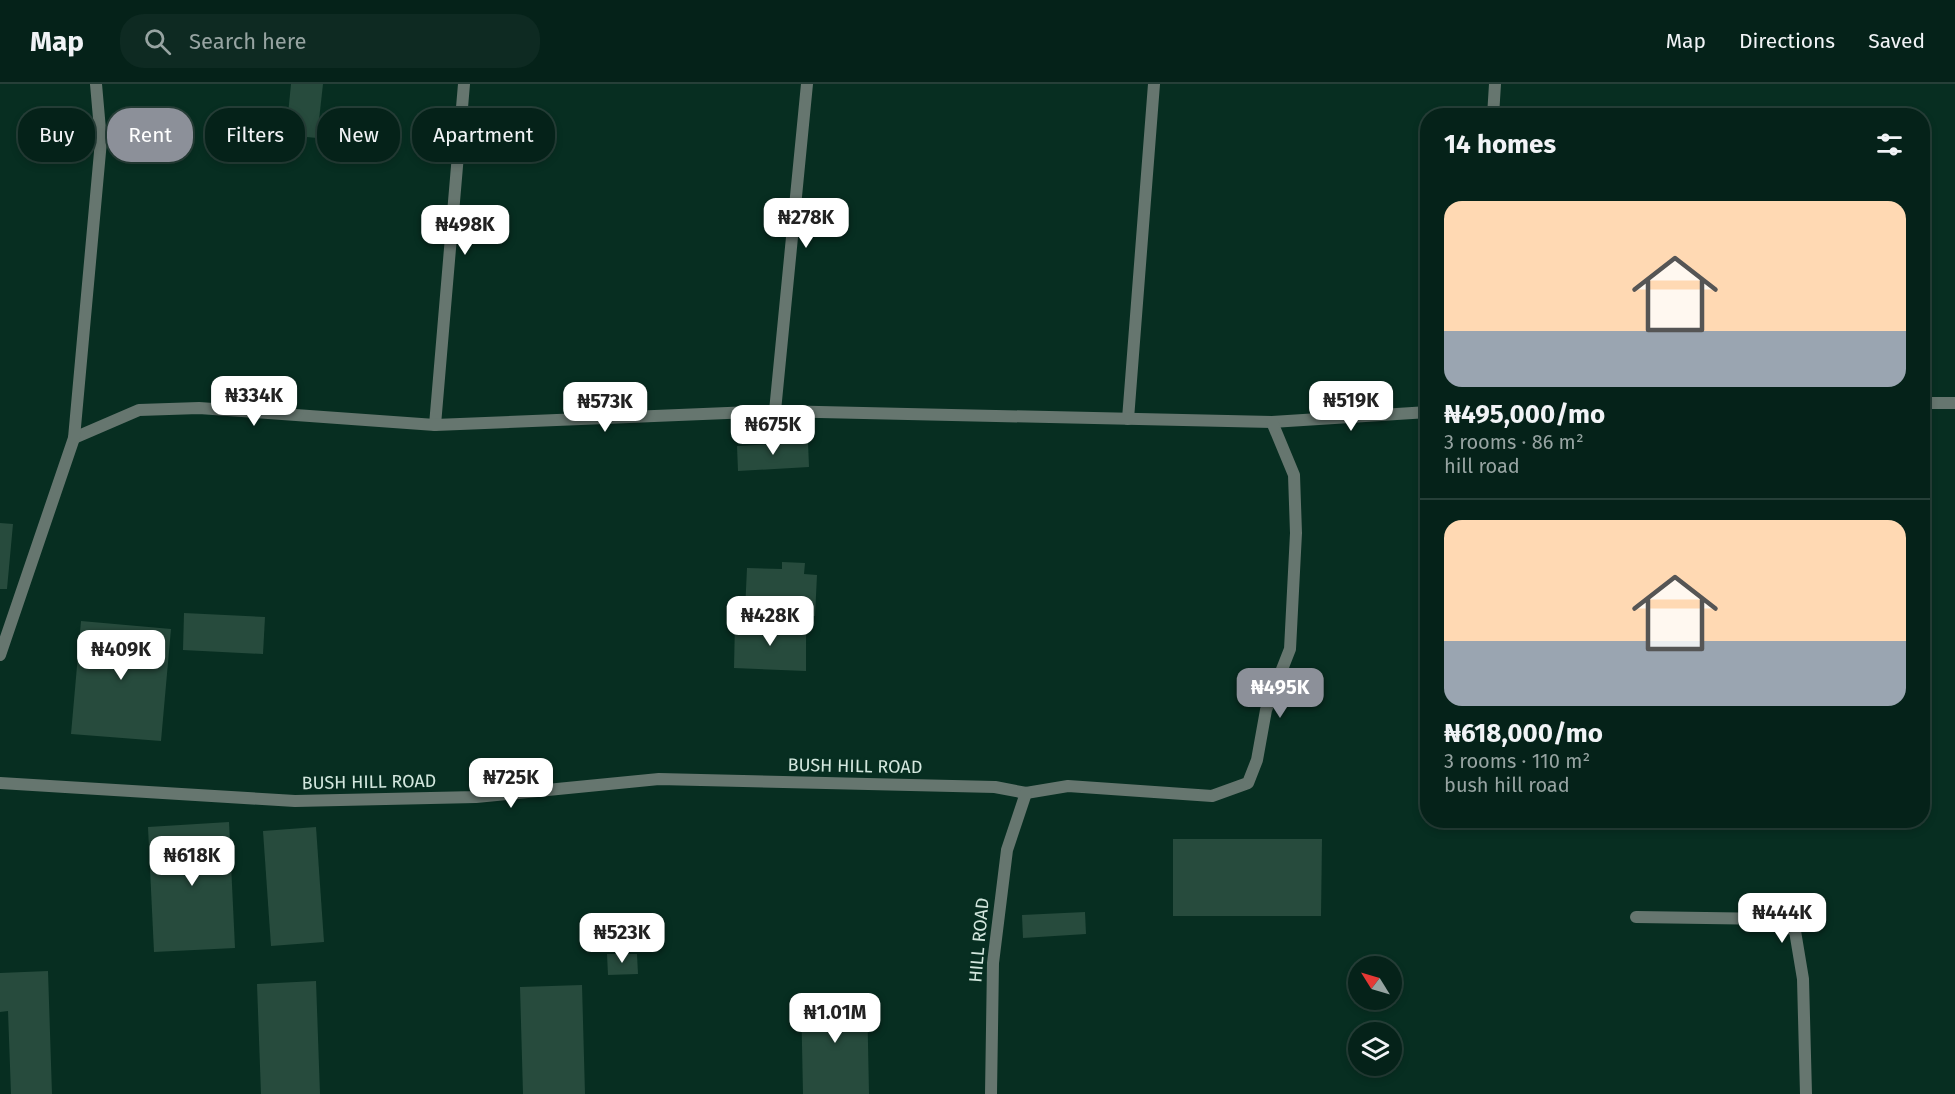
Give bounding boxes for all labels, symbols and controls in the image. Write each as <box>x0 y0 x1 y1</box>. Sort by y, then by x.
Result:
search box <box>120 14 540 68</box>
text: Map <box>30 25 84 58</box>
icon: search <box>141 25 174 58</box>
text: Search here <box>189 28 307 55</box>
text: Map <box>1666 28 1706 54</box>
text: Directions <box>1739 28 1835 54</box>
text: Saved <box>1868 28 1925 54</box>
chip: Buy <box>18 108 95 162</box>
chip: Rent <box>107 108 193 162</box>
chip: Filters <box>205 108 305 162</box>
chip: New <box>317 108 400 162</box>
chip: Apartment <box>412 108 555 162</box>
icon: filters <box>1873 128 1906 161</box>
text: 14 homes <box>1444 129 1556 160</box>
pin: ₦278K <box>764 198 848 249</box>
pin: ₦498K <box>423 205 507 256</box>
text: ₦278K <box>778 205 834 229</box>
text: ₦498K <box>435 212 495 236</box>
icon: home <box>1621 240 1729 348</box>
pin: ₦334K <box>212 376 296 427</box>
pin: ₦519K <box>1309 381 1393 432</box>
pin: ₦573K <box>563 382 647 433</box>
text: ₦334K <box>225 383 283 407</box>
text: ₦519K <box>1323 388 1379 412</box>
text: ₦573K <box>577 389 633 413</box>
text: ₦495,000/mo <box>1444 399 1605 430</box>
pin: ₦675K <box>731 405 815 456</box>
text: ₦675K <box>745 412 801 436</box>
text: 3 rooms · 86 m² <box>1444 430 1584 454</box>
text: hill road <box>1444 454 1520 478</box>
icon: home <box>1621 559 1729 667</box>
pin: ₦428K <box>728 596 812 647</box>
text: ₦428K <box>741 603 799 627</box>
pin: ₦409K <box>79 630 163 681</box>
text: ₦409K <box>91 637 151 661</box>
pin: ₦495K <box>1238 668 1322 719</box>
text: ₦495K <box>1251 675 1309 699</box>
text: ₦618,000/mo <box>1444 718 1603 749</box>
text: 3 rooms · 110 m² <box>1444 749 1590 773</box>
street label: BUSH HILL ROAD <box>787 754 923 778</box>
pin: ₦725K <box>469 758 553 809</box>
text: ₦725K <box>483 765 539 789</box>
street label: BUSH HILL ROAD <box>301 770 437 794</box>
text: bush hill road <box>1444 773 1570 797</box>
pin: ₦618K <box>150 836 234 887</box>
text: ₦618K <box>164 843 220 867</box>
pin: ₦444K <box>1740 893 1824 944</box>
street label: HILL ROAD <box>964 897 994 983</box>
text: ₦444K <box>1752 900 1812 924</box>
pin: ₦523K <box>580 913 664 964</box>
text: ₦523K <box>594 920 650 944</box>
north arrow <box>1348 956 1402 1010</box>
map controls <box>1348 956 1402 1076</box>
pin: ₦1.01M <box>786 993 884 1044</box>
text: ₦1.01M <box>803 1000 867 1024</box>
button: layers <box>1348 1022 1402 1076</box>

